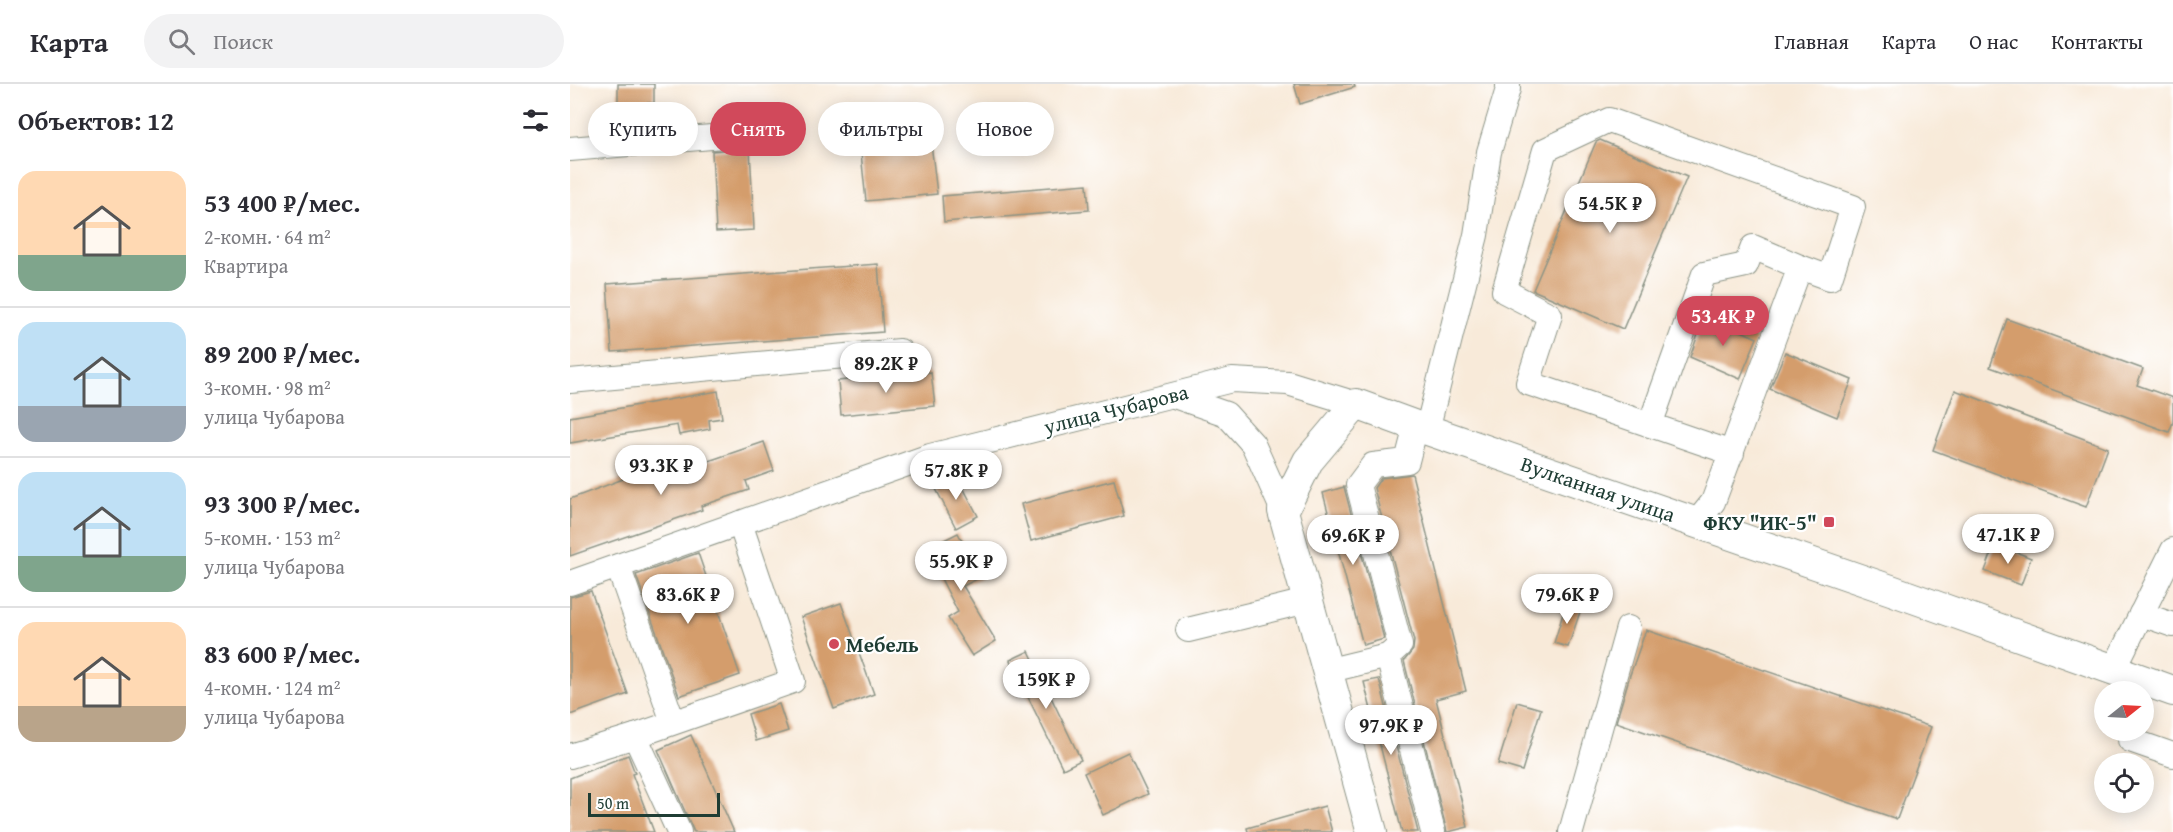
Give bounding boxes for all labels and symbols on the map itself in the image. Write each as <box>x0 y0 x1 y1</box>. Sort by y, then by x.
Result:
pin: 54.5K ₽ <box>1555 183 1665 234</box>
pin: 53.4K ₽ <box>1668 296 1778 347</box>
pin: 89.2K ₽ <box>831 343 941 394</box>
street label: улица Чубарова <box>1040 376 1191 442</box>
pin: 93.3K ₽ <box>606 445 716 496</box>
street label: Вулканная улица <box>1517 448 1679 530</box>
pin: 57.8K ₽ <box>901 450 1011 501</box>
place label: ФКУ "ИК-5" <box>1703 507 1817 538</box>
pin: 47.1K ₽ <box>1953 514 2063 565</box>
pin: 69.6K ₽ <box>1298 515 1408 566</box>
marker: ФКУ "ИК-5" <box>1822 515 1836 529</box>
pin: 55.9K ₽ <box>906 541 1016 592</box>
pin: 83.6K ₽ <box>633 574 743 625</box>
pin: 79.6K ₽ <box>1512 574 1622 625</box>
place label: Мебель <box>846 629 919 660</box>
marker: Мебель <box>827 637 841 651</box>
pin: 159K ₽ <box>997 659 1095 710</box>
north arrow <box>2094 681 2154 741</box>
pin: 97.9K ₽ <box>1336 705 1446 756</box>
scale bar <box>588 790 720 818</box>

